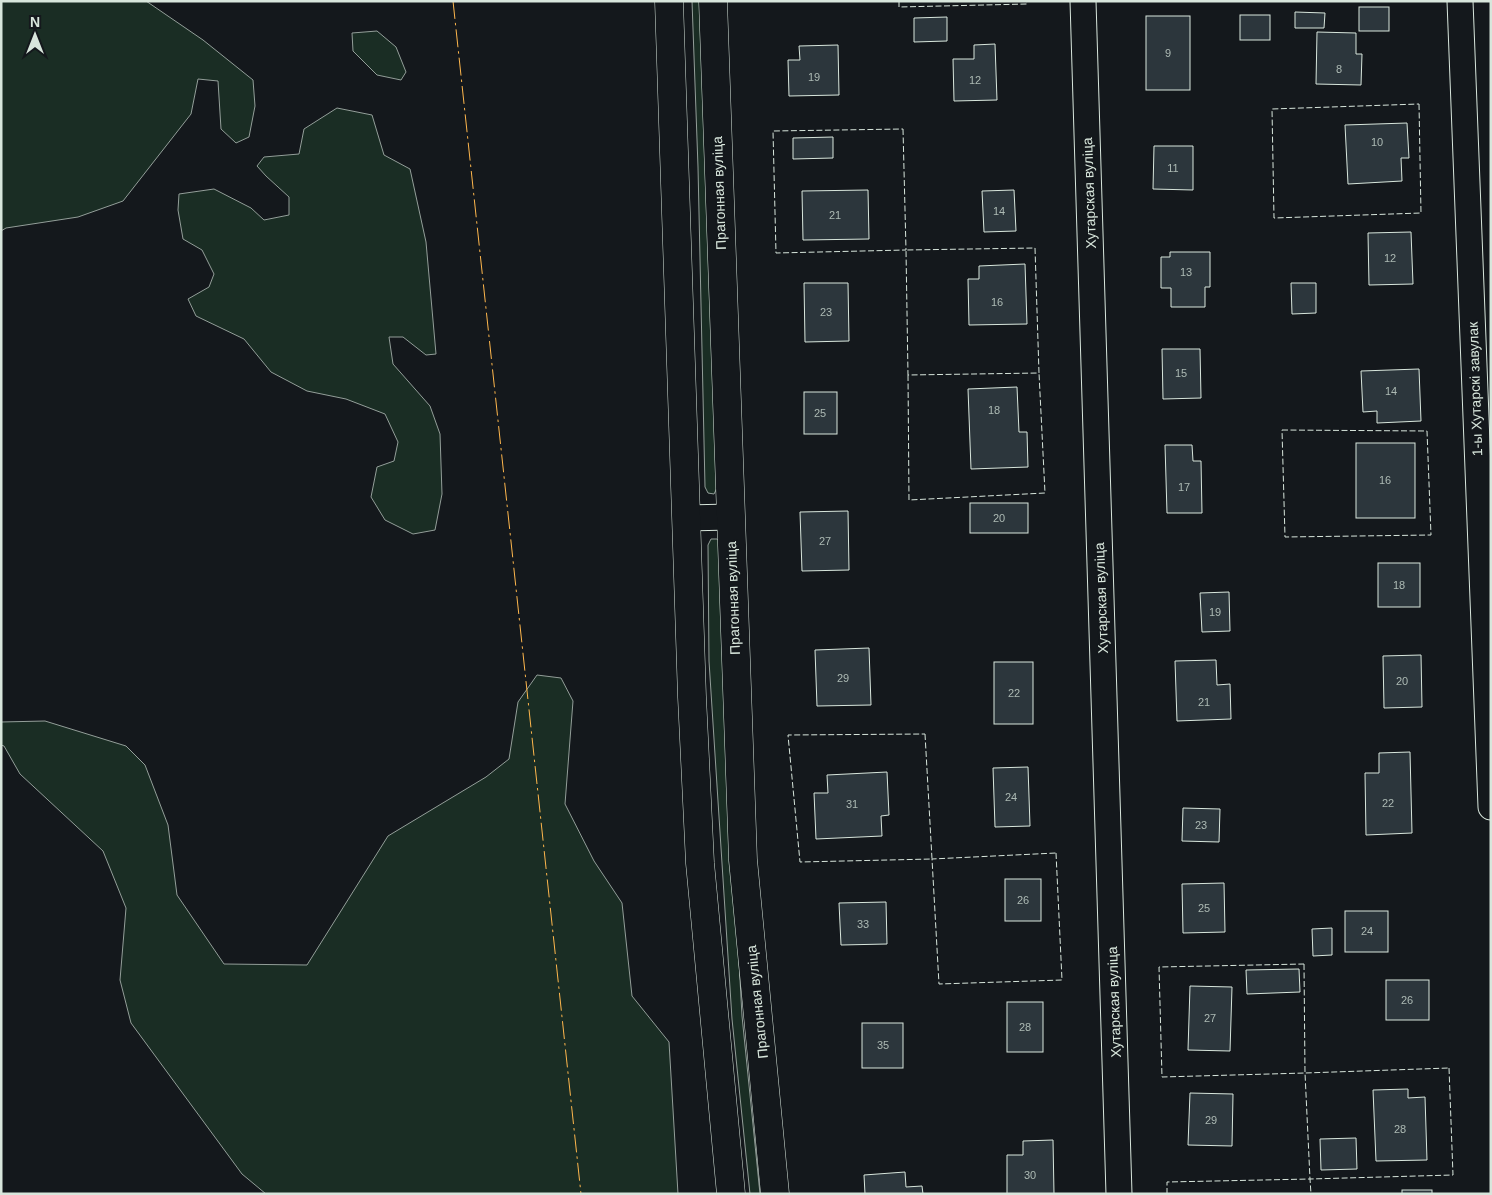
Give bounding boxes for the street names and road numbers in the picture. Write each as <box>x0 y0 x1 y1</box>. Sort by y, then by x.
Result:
street label: Прагонная вуліца <box>709 136 729 250</box>
street label: Хутарская вуліца <box>1079 137 1099 249</box>
street label: 1-ы Хутарскі завулак <box>1465 321 1485 456</box>
street label: Прагонная вуліца <box>723 541 743 655</box>
street label: Хутарская вуліца <box>1091 542 1111 654</box>
street label: Прагонная вуліца <box>743 944 771 1059</box>
street label: Хутарская вуліца <box>1104 946 1124 1058</box>

